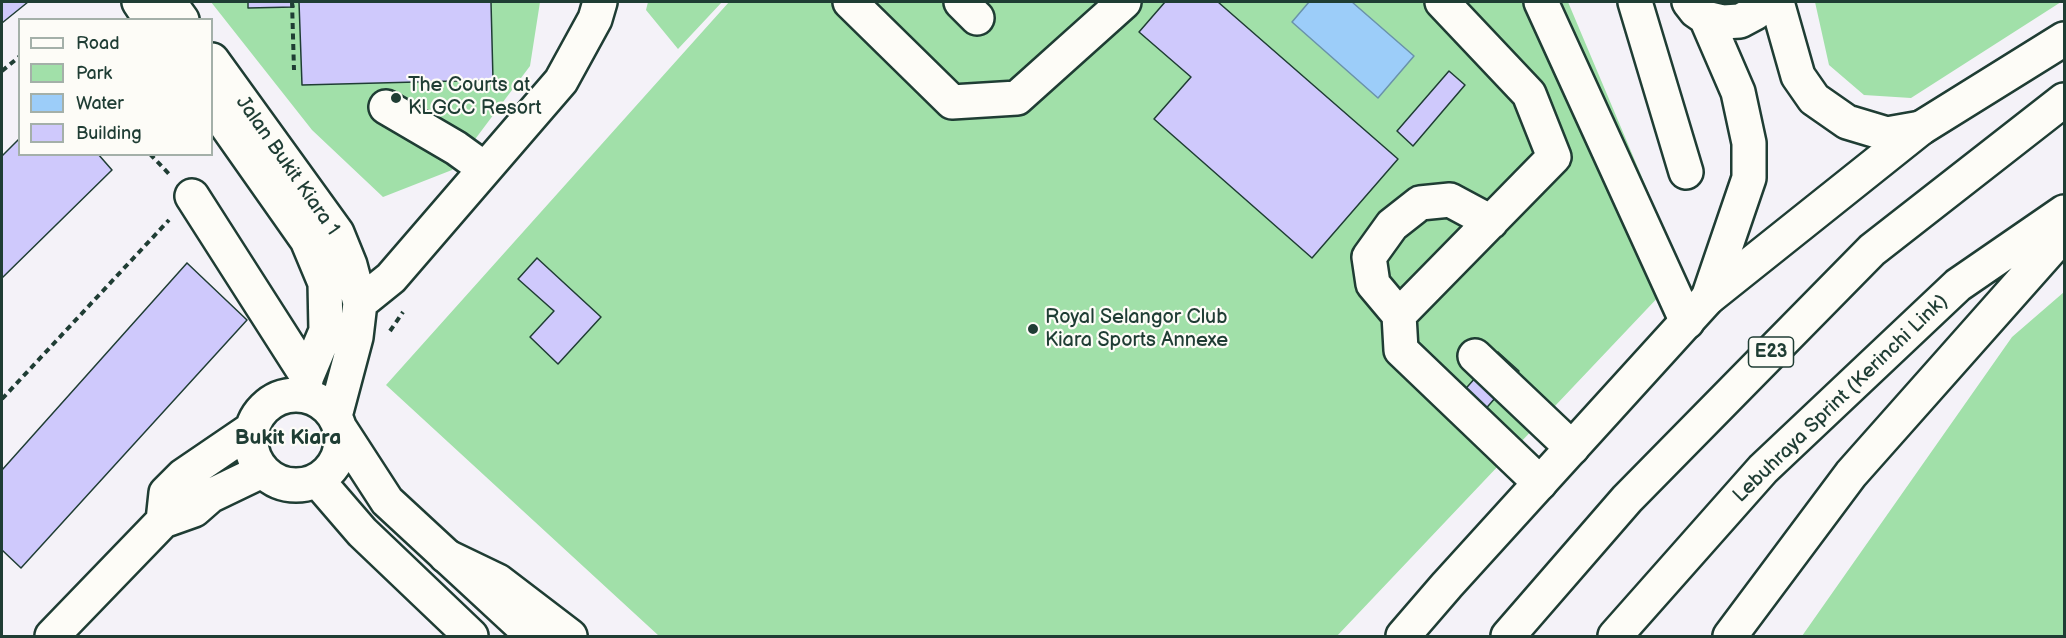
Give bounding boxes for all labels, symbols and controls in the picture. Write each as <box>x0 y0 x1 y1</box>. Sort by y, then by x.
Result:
legend <box>18 18 213 156</box>
text: Road <box>76 33 120 54</box>
text: Park <box>76 63 112 84</box>
place label: The Courts at KLGCC Resort <box>408 74 542 121</box>
marker: The Courts at KLGCC Resort <box>389 91 403 105</box>
street label: Jalan Bukit Kiara 1 <box>230 92 344 240</box>
text: Water <box>76 93 124 114</box>
text: Building <box>76 123 142 144</box>
street label: Lebuhraya Sprint (Kerinchi Link) <box>1729 290 1953 508</box>
place label: Royal Selangor Club Kiara Sports Annexe <box>1045 306 1228 353</box>
marker: Royal Selangor Club Kiara Sports Annexe <box>1026 322 1040 336</box>
road number: E23 <box>1748 337 1794 367</box>
district label: Bukit Kiara <box>235 426 341 452</box>

